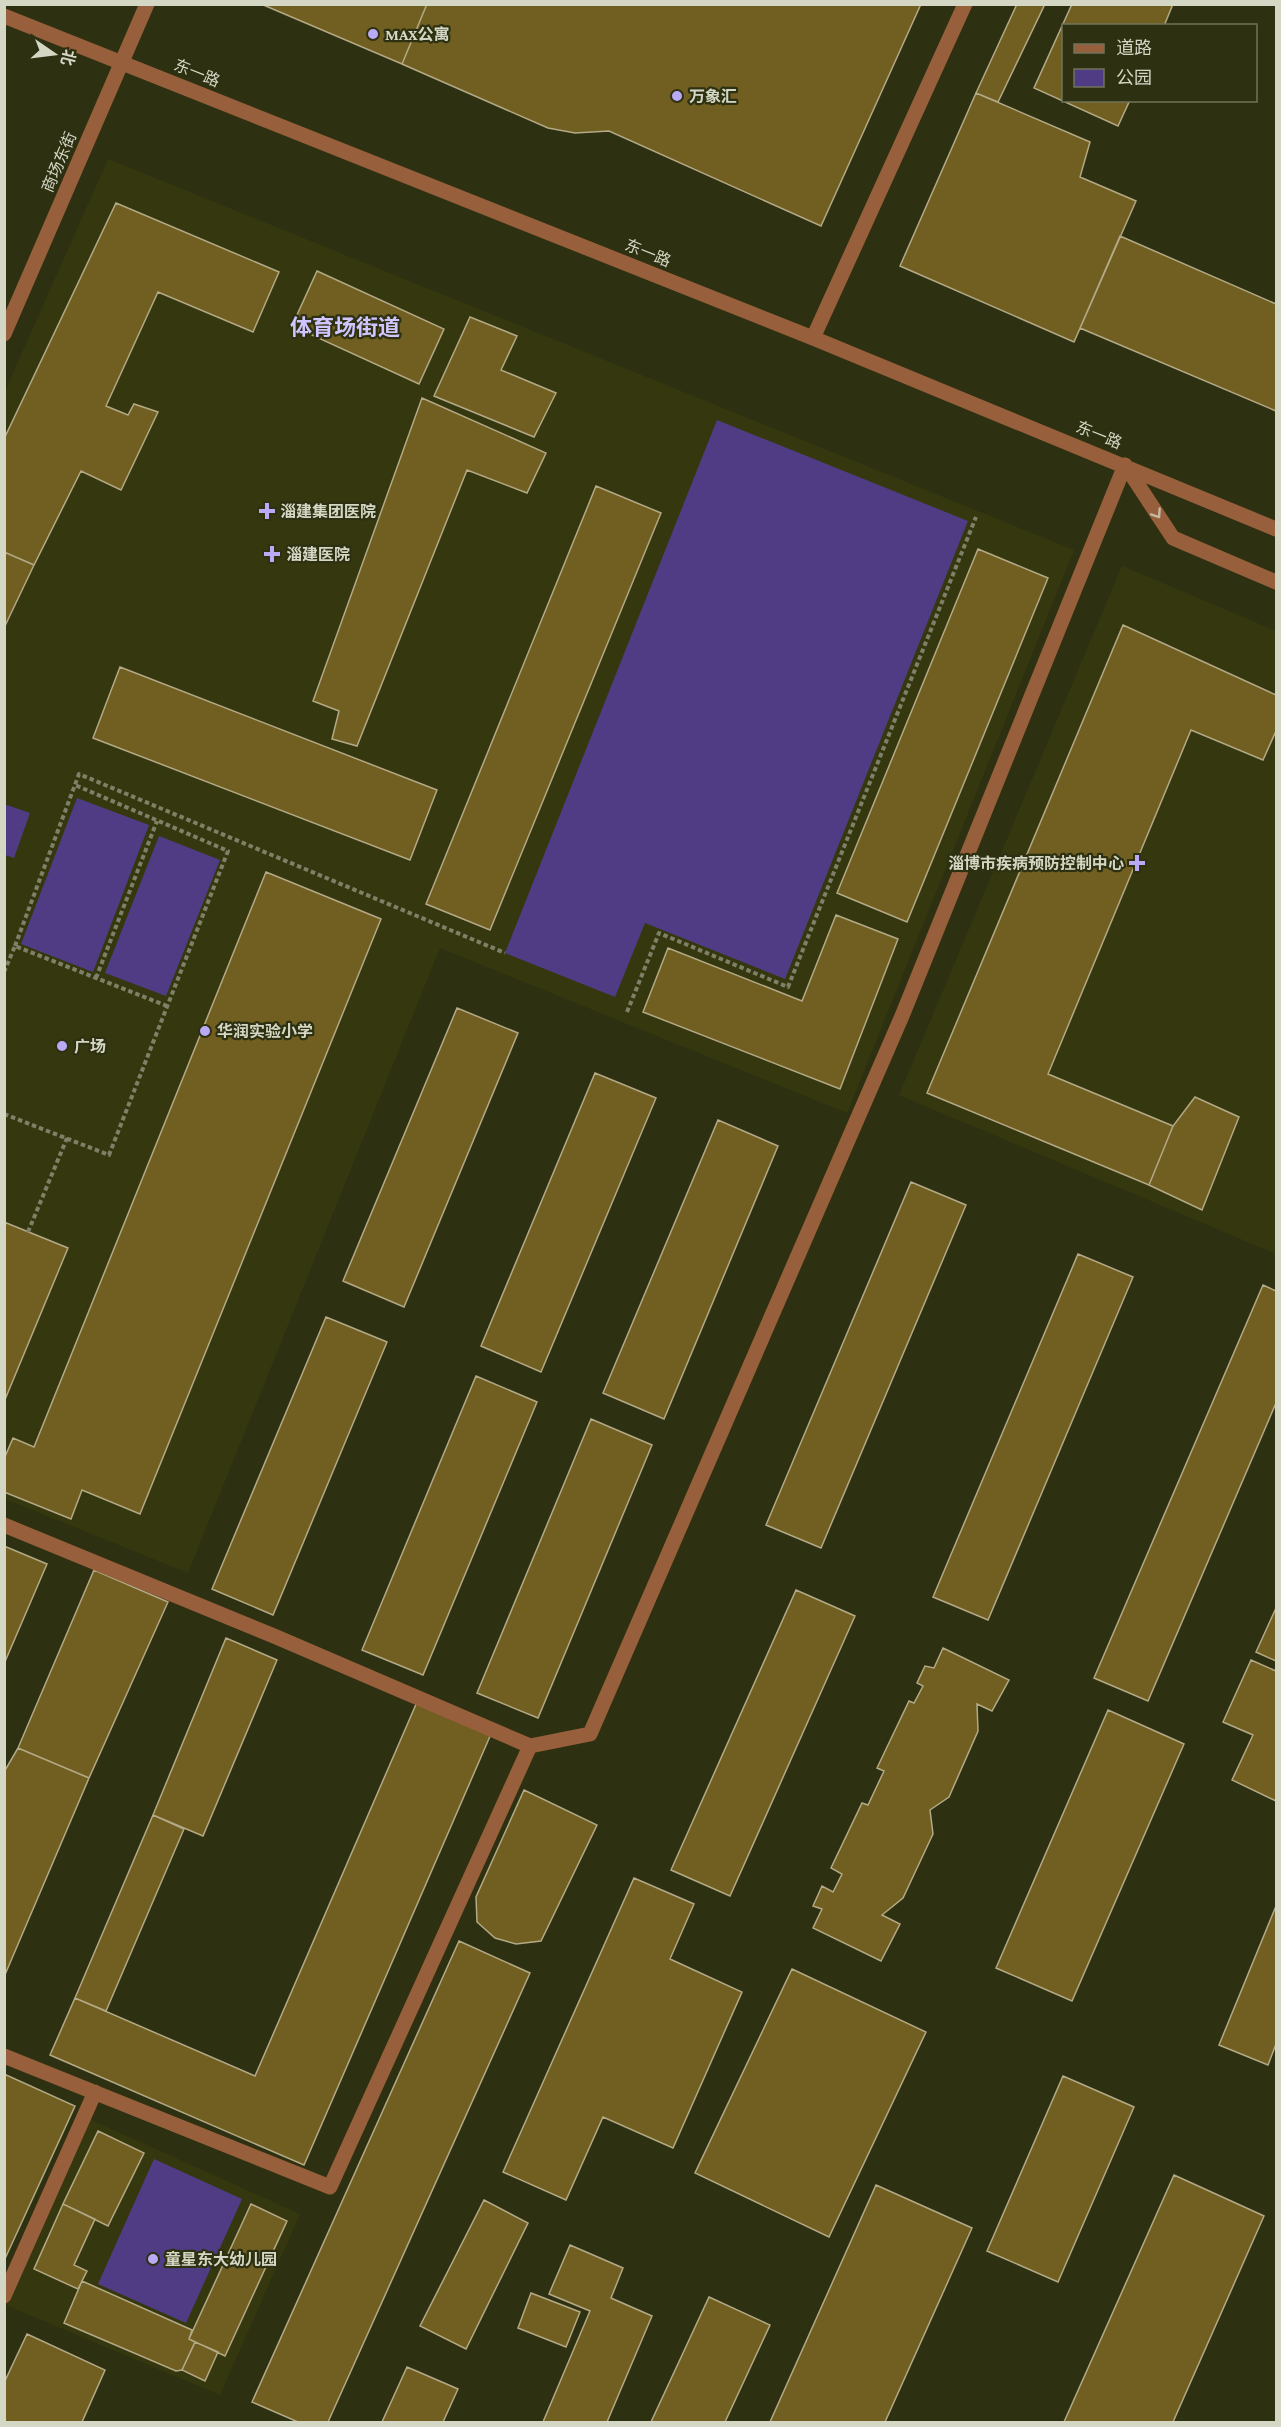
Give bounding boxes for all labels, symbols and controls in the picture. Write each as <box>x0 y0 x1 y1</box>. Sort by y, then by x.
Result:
north arrow <box>24 24 84 84</box>
legend <box>1062 24 1257 102</box>
place label: MAX公寓 <box>385 26 449 43</box>
marker: MAX公寓 <box>366 27 380 41</box>
text: 道路 <box>1116 38 1152 58</box>
text: 北 <box>58 48 78 67</box>
street label: 东一路 <box>172 56 222 90</box>
text: 公园 <box>1116 68 1152 88</box>
place label: 万象汇 <box>689 88 737 105</box>
marker: 万象汇 <box>670 89 684 103</box>
street label: 商场东街 <box>39 129 79 195</box>
street label: 东一路 <box>623 236 673 270</box>
district label: 体育场街道 <box>290 315 400 340</box>
street label: 东一路 <box>1074 418 1124 452</box>
marker: 淄建集团医院 <box>258 502 276 520</box>
place label: 淄建集团医院 <box>280 503 376 520</box>
one-way arrow <box>1150 507 1161 518</box>
marker: 淄建医院 <box>263 545 281 563</box>
place label: 淄建医院 <box>286 546 350 563</box>
place label: 淄博市疾病预防控制中心 <box>948 854 1124 872</box>
marker: 淄博市疾病预防控制中心 <box>1128 854 1146 872</box>
place label: 华润实验小学 <box>217 1022 313 1040</box>
marker: 华润实验小学 <box>198 1024 212 1038</box>
place label: 广场 <box>74 1038 106 1055</box>
marker: 广场 <box>55 1039 69 1053</box>
place label: 童星东大幼儿园 <box>165 2250 277 2268</box>
marker: 童星东大幼儿园 <box>146 2252 160 2266</box>

